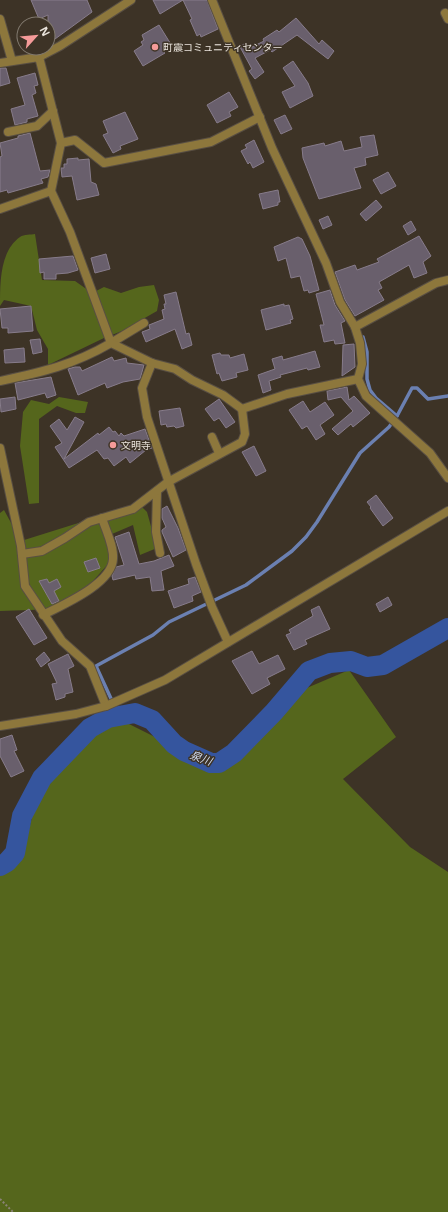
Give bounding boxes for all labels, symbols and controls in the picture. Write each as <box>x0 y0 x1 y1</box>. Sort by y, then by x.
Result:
north arrow <box>16 16 56 56</box>
text: N <box>37 24 54 39</box>
place label: 町震コミュニティセンター <box>163 40 282 54</box>
marker: 町震コミュニティセンター <box>150 42 160 52</box>
place label: 文明寺 <box>121 438 151 452</box>
marker: 文明寺 <box>108 440 118 450</box>
water label: 泉川 <box>188 747 215 769</box>

